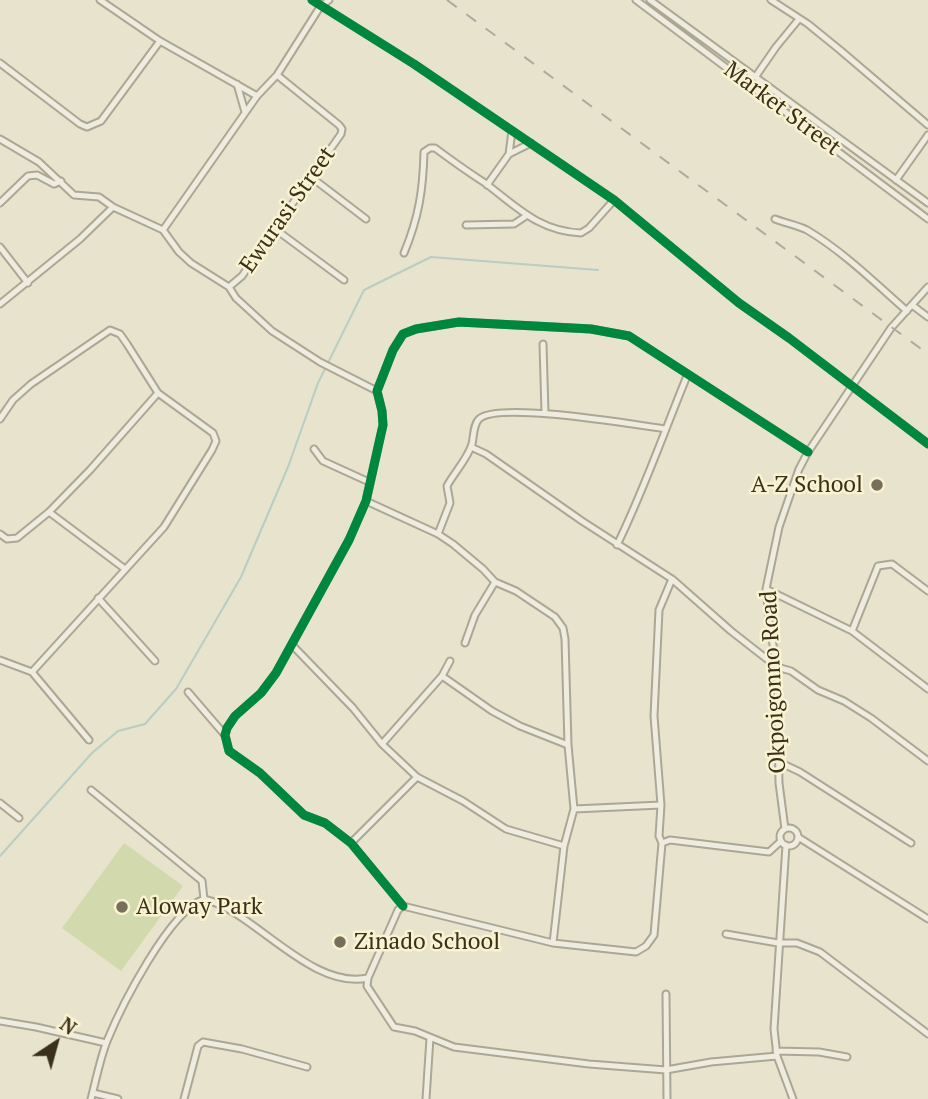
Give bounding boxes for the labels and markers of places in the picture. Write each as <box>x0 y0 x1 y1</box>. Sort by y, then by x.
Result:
place label: A-Z School <box>751 471 863 499</box>
marker: A-Z School <box>869 477 885 493</box>
place label: Aloway Park <box>136 893 263 921</box>
marker: Aloway Park <box>114 899 130 915</box>
place label: Zinado School <box>354 928 500 956</box>
marker: Zinado School <box>332 934 348 950</box>

